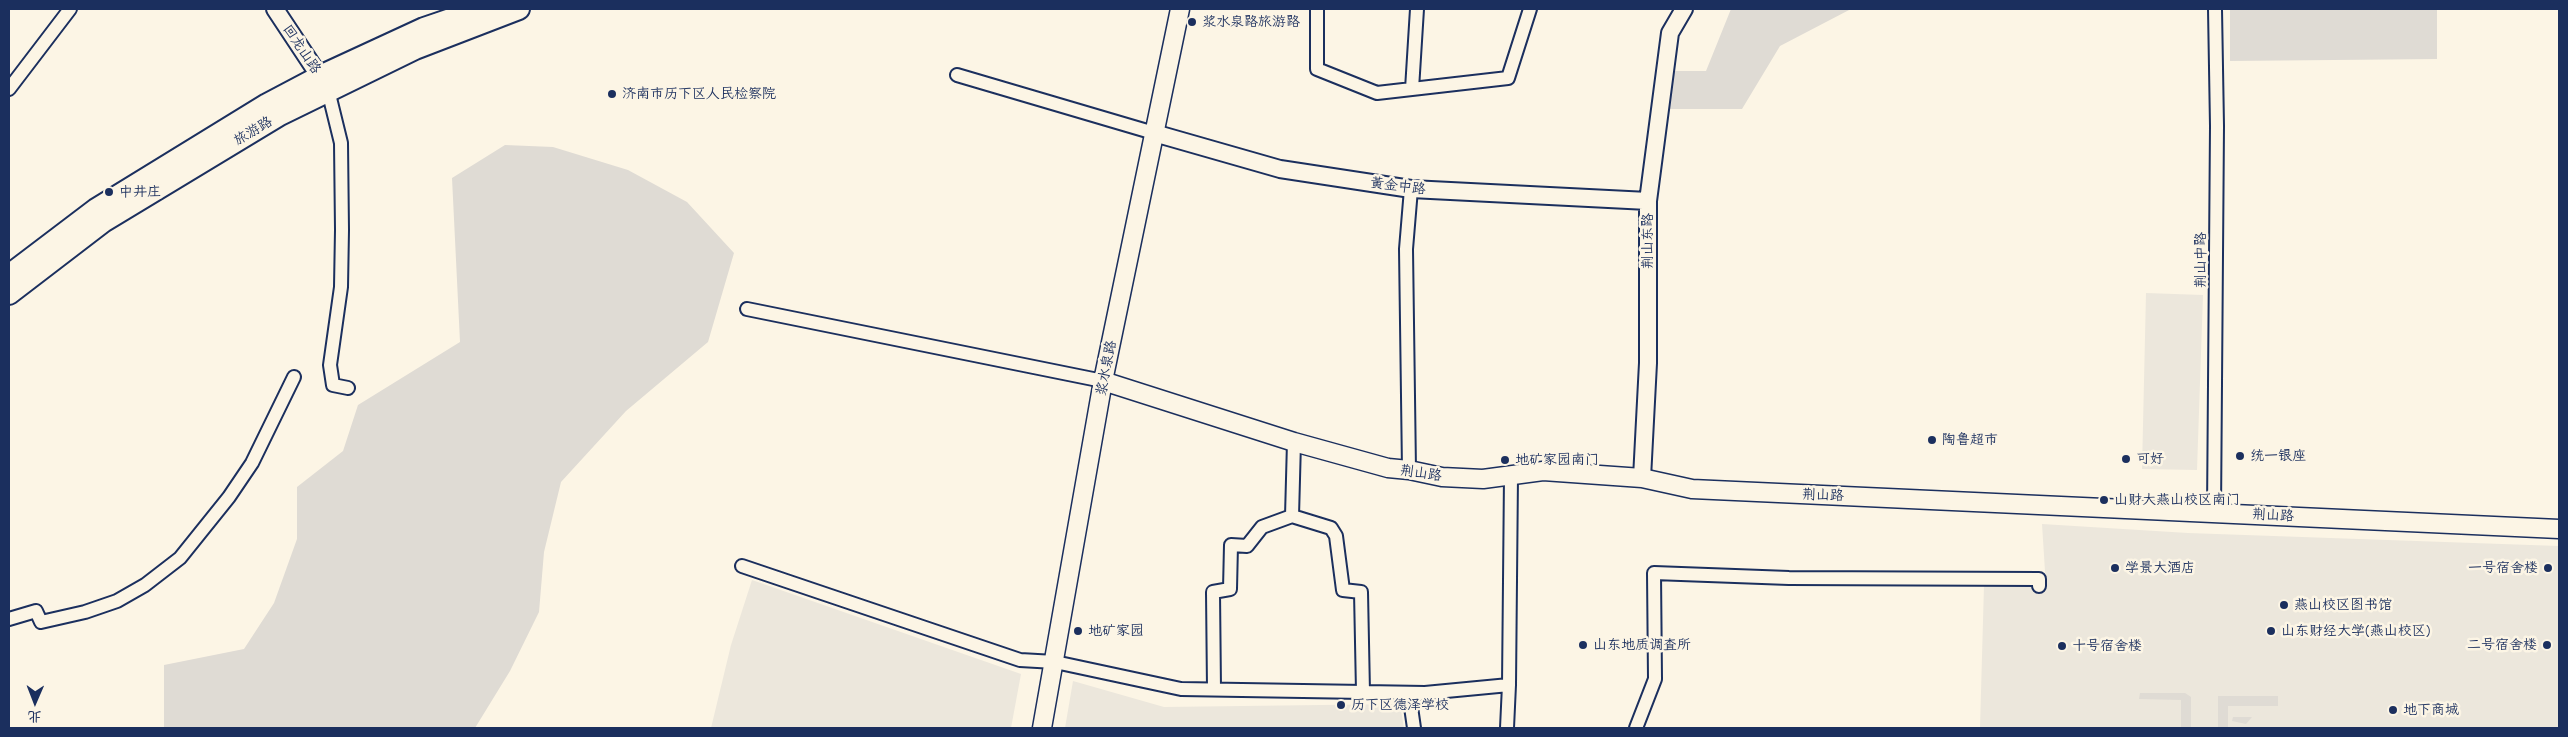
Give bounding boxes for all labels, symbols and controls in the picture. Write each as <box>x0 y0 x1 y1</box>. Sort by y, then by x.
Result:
place label: 浆水泉路旅游路 <box>1202 14 1300 30</box>
marker: 浆水泉路旅游路 <box>1186 16 1198 28</box>
street label: 回龙山路 <box>279 21 325 77</box>
place label: 济南市历下区人民检察院 <box>622 86 776 102</box>
marker: 济南市历下区人民检察院 <box>606 88 618 100</box>
street label: 旅游路 <box>231 113 275 149</box>
street label: 黄金中路 <box>1369 174 1427 198</box>
place label: 中井庄 <box>119 184 161 200</box>
marker: 中井庄 <box>103 186 115 198</box>
street label: 荆山东路 <box>1640 213 1656 269</box>
street label: 荆山中路 <box>2193 232 2209 288</box>
street label: 浆水泉路 <box>1092 339 1120 397</box>
place label: 陶鲁超市 <box>1942 432 1998 448</box>
marker: 陶鲁超市 <box>1926 434 1938 446</box>
place label: 统一银座 <box>2250 448 2306 464</box>
marker: 统一银座 <box>2234 450 2246 462</box>
place label: 可好 <box>2136 451 2164 467</box>
place label: 地矿家园南门 <box>1515 452 1599 468</box>
marker: 可好 <box>2120 453 2132 465</box>
marker: 地矿家园南门 <box>1499 454 1511 466</box>
street label: 荆山路 <box>1399 462 1443 484</box>
street label: 荆山路 <box>1802 486 1844 504</box>
place label: 山财大燕山校区南门 <box>2114 492 2240 508</box>
marker: 山财大燕山校区南门 <box>2098 494 2110 506</box>
street label: 荆山路 <box>2252 506 2294 524</box>
place label: 学景大酒店 <box>2125 560 2195 576</box>
place label: 一号宿舍楼 <box>2468 560 2538 576</box>
marker: 学景大酒店 <box>2109 562 2121 574</box>
marker: 一号宿舍楼 <box>2542 562 2554 574</box>
place label: 燕山校区图书馆 <box>2294 597 2392 613</box>
marker: 燕山校区图书馆 <box>2278 599 2290 611</box>
place label: 地矿家园 <box>1088 623 1144 639</box>
place label: 山东财经大学(燕山校区) <box>2281 623 2431 639</box>
marker: 地矿家园 <box>1072 625 1084 637</box>
marker: 山东财经大学(燕山校区) <box>2265 625 2277 637</box>
place label: 山东地质调查所 <box>1593 637 1691 653</box>
place label: 二号宿舍楼 <box>2467 637 2537 653</box>
place label: 十号宿舍楼 <box>2072 638 2142 654</box>
marker: 山东地质调查所 <box>1577 639 1589 651</box>
marker: 二号宿舍楼 <box>2541 639 2553 651</box>
marker: 十号宿舍楼 <box>2056 640 2068 652</box>
north arrow <box>10 677 60 727</box>
place label: 历下区德泽学校 <box>1351 697 1449 713</box>
marker: 历下区德泽学校 <box>1335 699 1347 711</box>
place label: 地下商城 <box>2403 702 2459 718</box>
marker: 地下商城 <box>2387 704 2399 716</box>
text: 北 <box>28 708 42 727</box>

